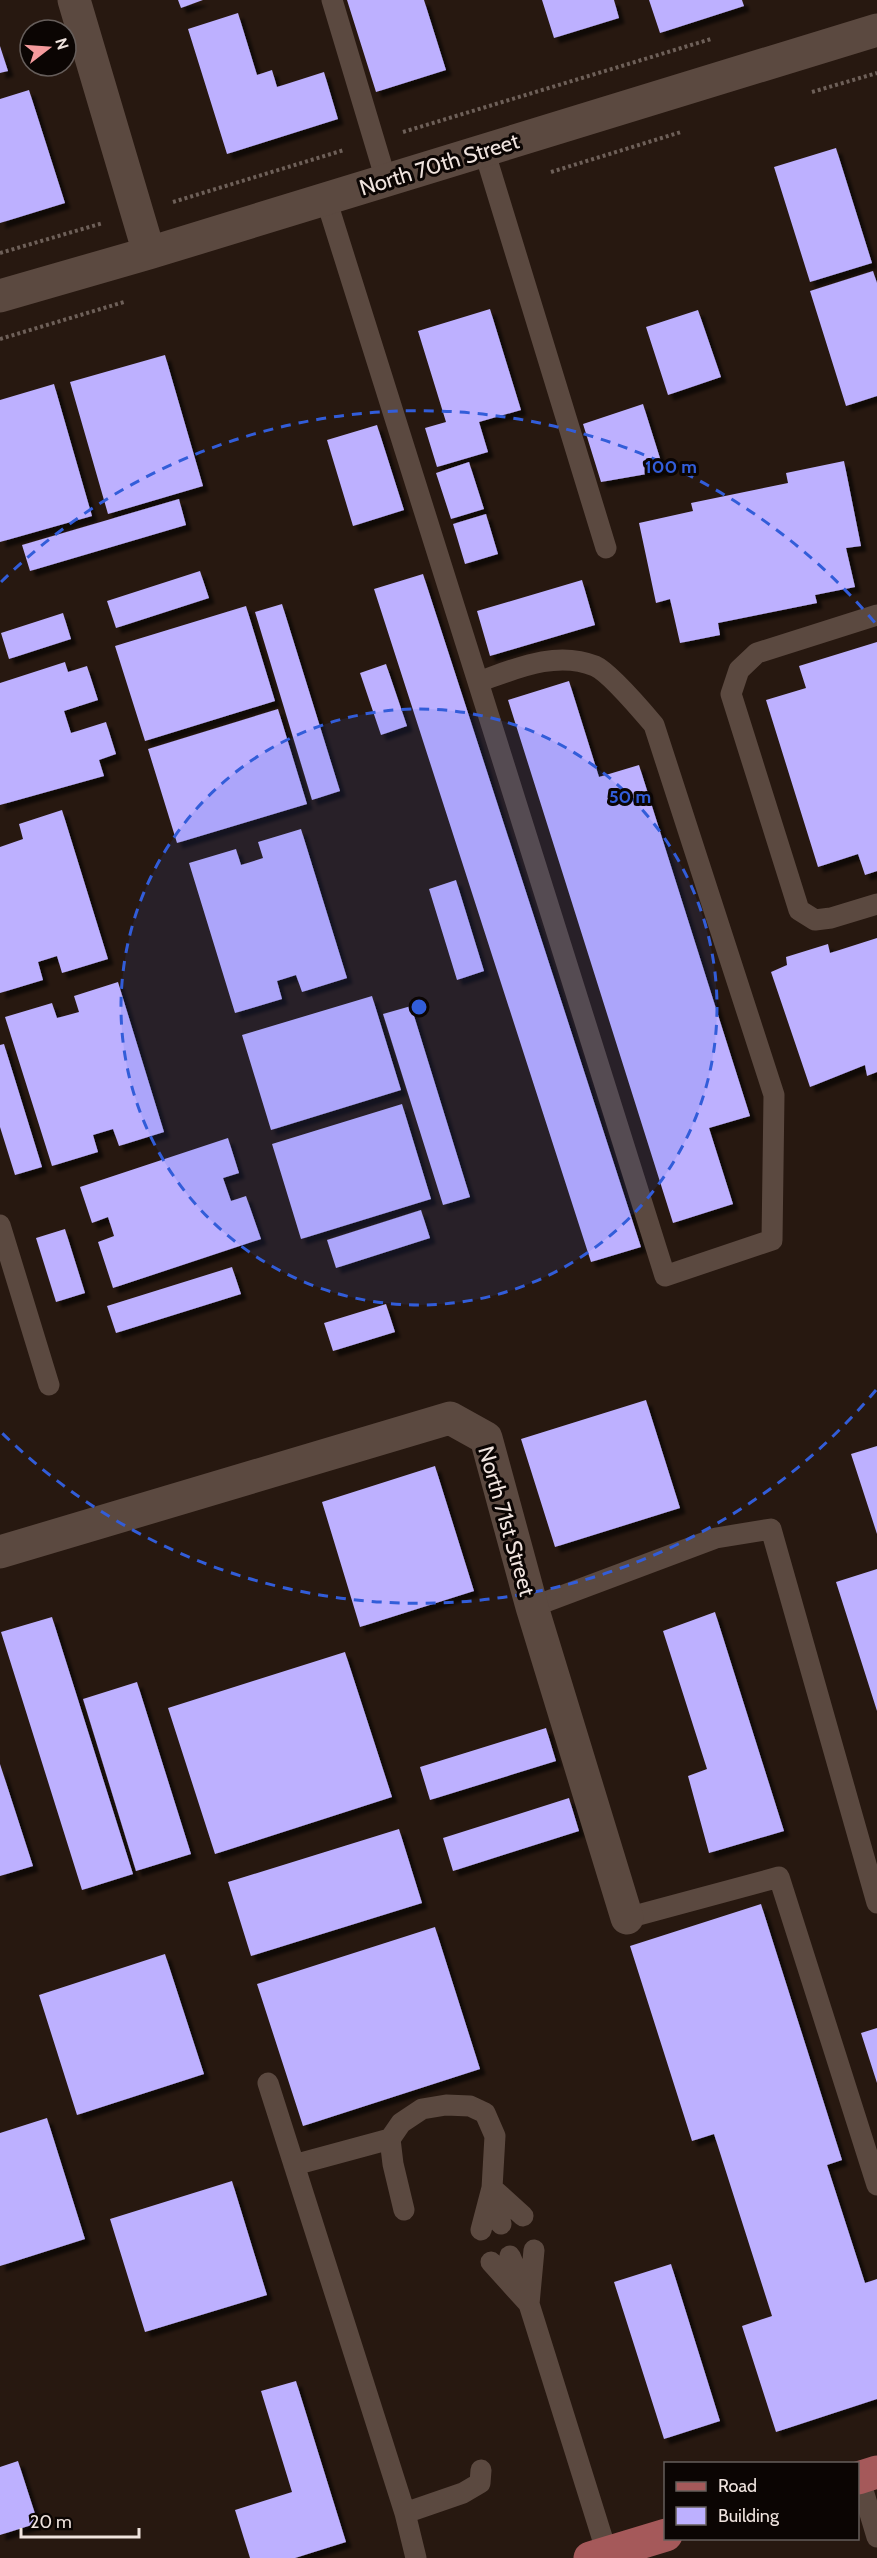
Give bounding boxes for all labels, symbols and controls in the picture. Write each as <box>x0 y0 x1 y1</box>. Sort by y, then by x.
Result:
north arrow <box>18 18 78 78</box>
text: N <box>51 36 73 52</box>
street label: North 70th Street <box>356 127 523 202</box>
text: 100 m <box>645 456 697 478</box>
text: 50 m <box>609 786 651 808</box>
centre of rings <box>409 997 429 1017</box>
street label: North 71st Street <box>472 1443 541 1600</box>
legend <box>664 2462 859 2540</box>
text: Road <box>718 2475 757 2497</box>
scale bar <box>21 2501 140 2539</box>
text: Building <box>718 2505 780 2527</box>
text: 20 m <box>30 2511 72 2533</box>

